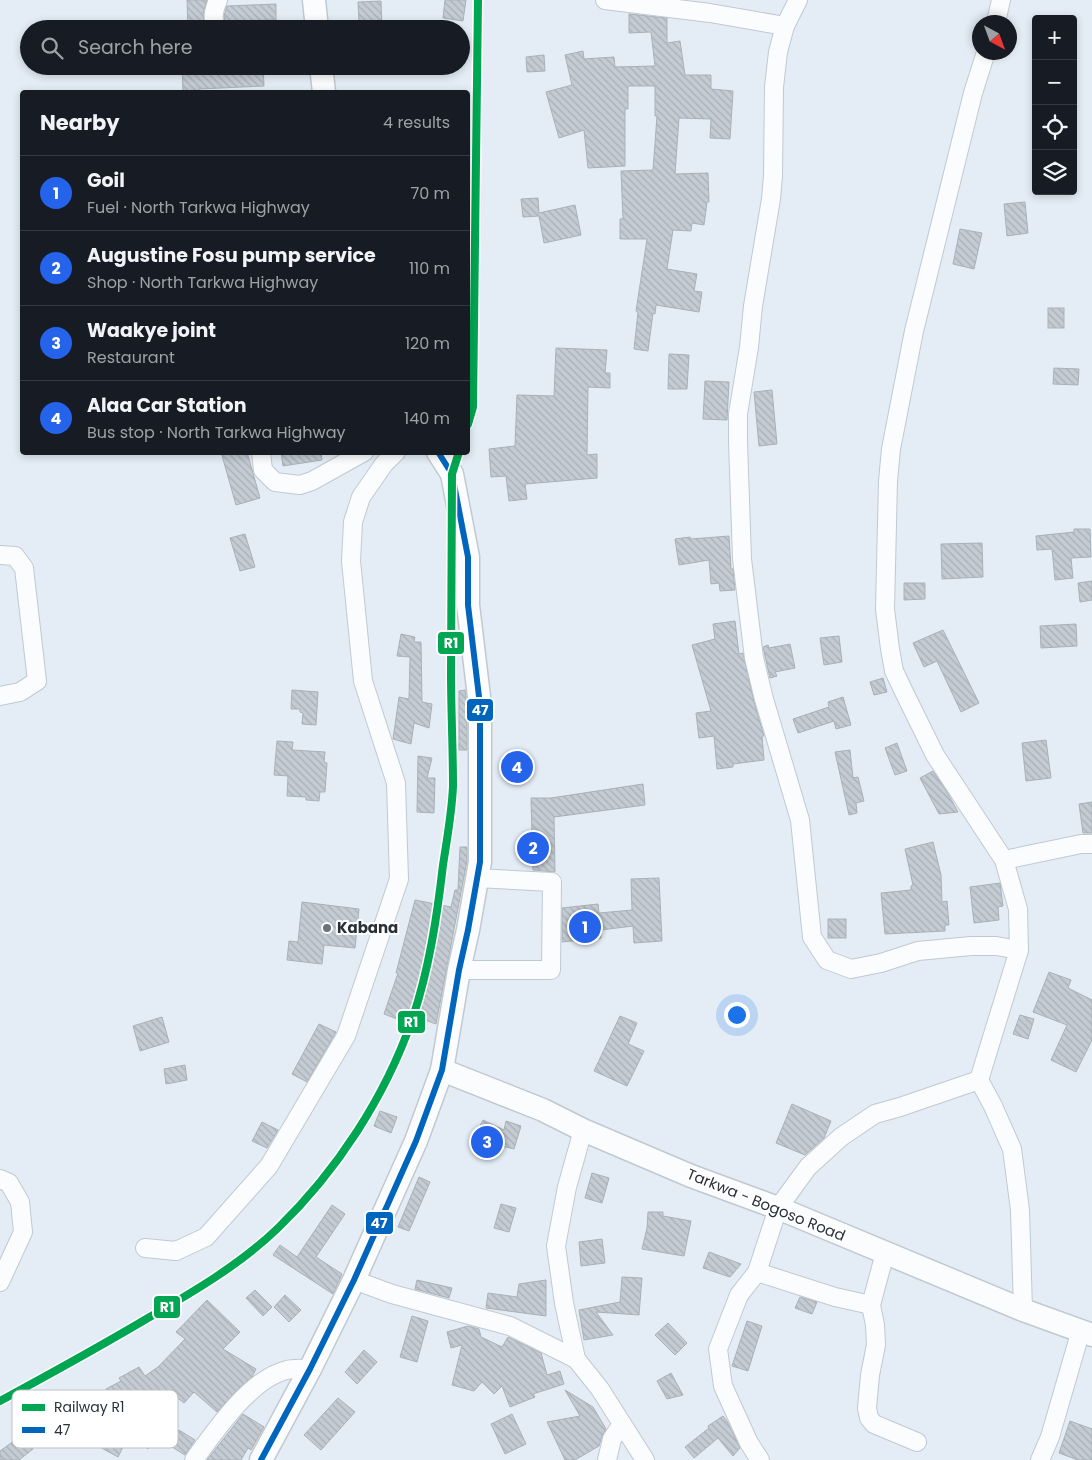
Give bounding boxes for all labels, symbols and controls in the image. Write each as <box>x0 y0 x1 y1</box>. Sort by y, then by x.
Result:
north arrow <box>972 15 1017 60</box>
map controls <box>1032 15 1077 195</box>
button: + <box>1032 15 1077 60</box>
search box <box>20 20 470 75</box>
icon: search <box>38 34 66 62</box>
text: Search here <box>78 34 192 61</box>
button: − <box>1032 60 1077 105</box>
button: locate <box>1032 105 1077 150</box>
text: Nearby <box>40 108 120 137</box>
text: 4 results <box>383 111 450 134</box>
button: layers <box>1032 150 1077 195</box>
text: Goil <box>87 167 125 194</box>
text: 1 <box>53 182 59 205</box>
text: 70 m <box>410 182 450 205</box>
text: Fuel · North Tarkwa Highway <box>87 196 310 219</box>
text: Augustine Fosu pump service <box>87 242 376 269</box>
text: 2 <box>51 257 61 280</box>
text: 110 m <box>409 257 450 280</box>
text: Shop · North Tarkwa Highway <box>87 271 318 294</box>
text: Waakye joint <box>87 317 216 344</box>
text: 3 <box>51 332 61 355</box>
text: 120 m <box>405 332 450 355</box>
text: Restaurant <box>87 346 175 369</box>
text: Alaa Car Station <box>87 392 247 419</box>
text: 4 <box>51 407 61 430</box>
text: 140 m <box>404 407 450 430</box>
text: Bus stop · North Tarkwa Highway <box>87 421 346 444</box>
line badge: R1 <box>437 631 465 655</box>
text: R1 <box>444 633 458 653</box>
line badge: 47 <box>466 698 494 722</box>
text: 47 <box>472 700 489 720</box>
pin: 4 <box>501 748 533 786</box>
pin: 2 <box>517 829 549 867</box>
pin: 1 <box>569 908 601 946</box>
place label: Kabana <box>337 917 398 938</box>
marker: Kabana <box>321 922 333 934</box>
your location <box>724 1002 750 1028</box>
line badge: R1 <box>397 1010 426 1034</box>
text: R1 <box>404 1012 418 1032</box>
pin: 3 <box>471 1123 503 1161</box>
street label: Tarkwa - Bogoso Road <box>684 1163 849 1246</box>
line badge: 47 <box>365 1211 394 1235</box>
text: 47 <box>371 1213 388 1233</box>
line badge: R1 <box>153 1295 181 1319</box>
text: R1 <box>160 1297 174 1317</box>
legend <box>12 1390 178 1448</box>
text: Railway R1 <box>54 1397 124 1417</box>
text: 47 <box>54 1420 71 1440</box>

